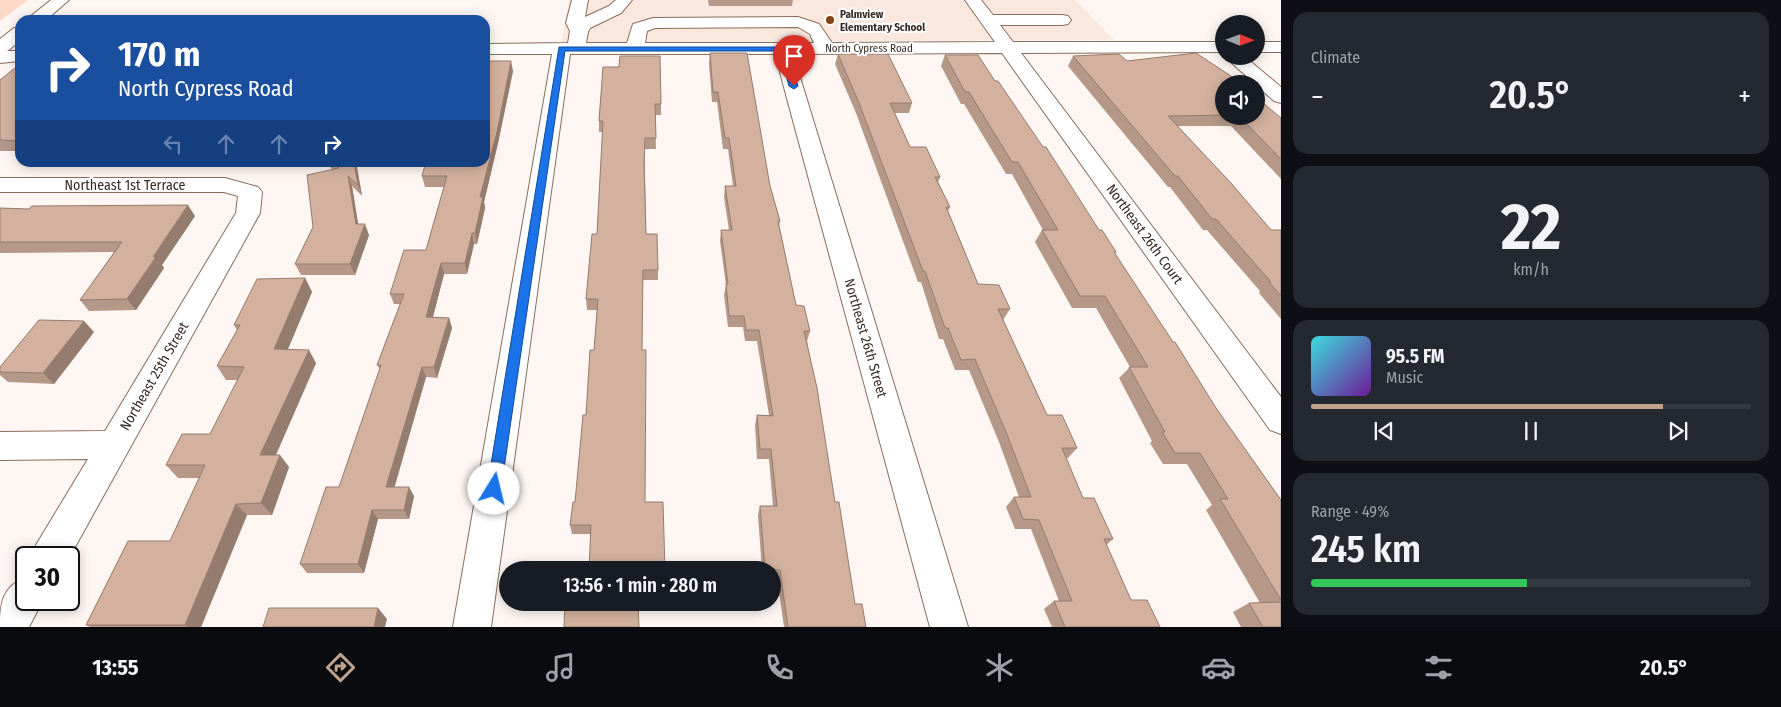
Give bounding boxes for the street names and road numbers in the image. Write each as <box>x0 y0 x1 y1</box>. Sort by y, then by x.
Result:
street label: North Cypress Road <box>825 42 913 55</box>
street label: Northeast 1st Terrace <box>65 177 186 194</box>
street label: Northeast 26th Court <box>1103 181 1187 288</box>
street label: Northeast 26th Street <box>840 277 891 400</box>
street label: Northeast 25th Street <box>117 319 193 433</box>

